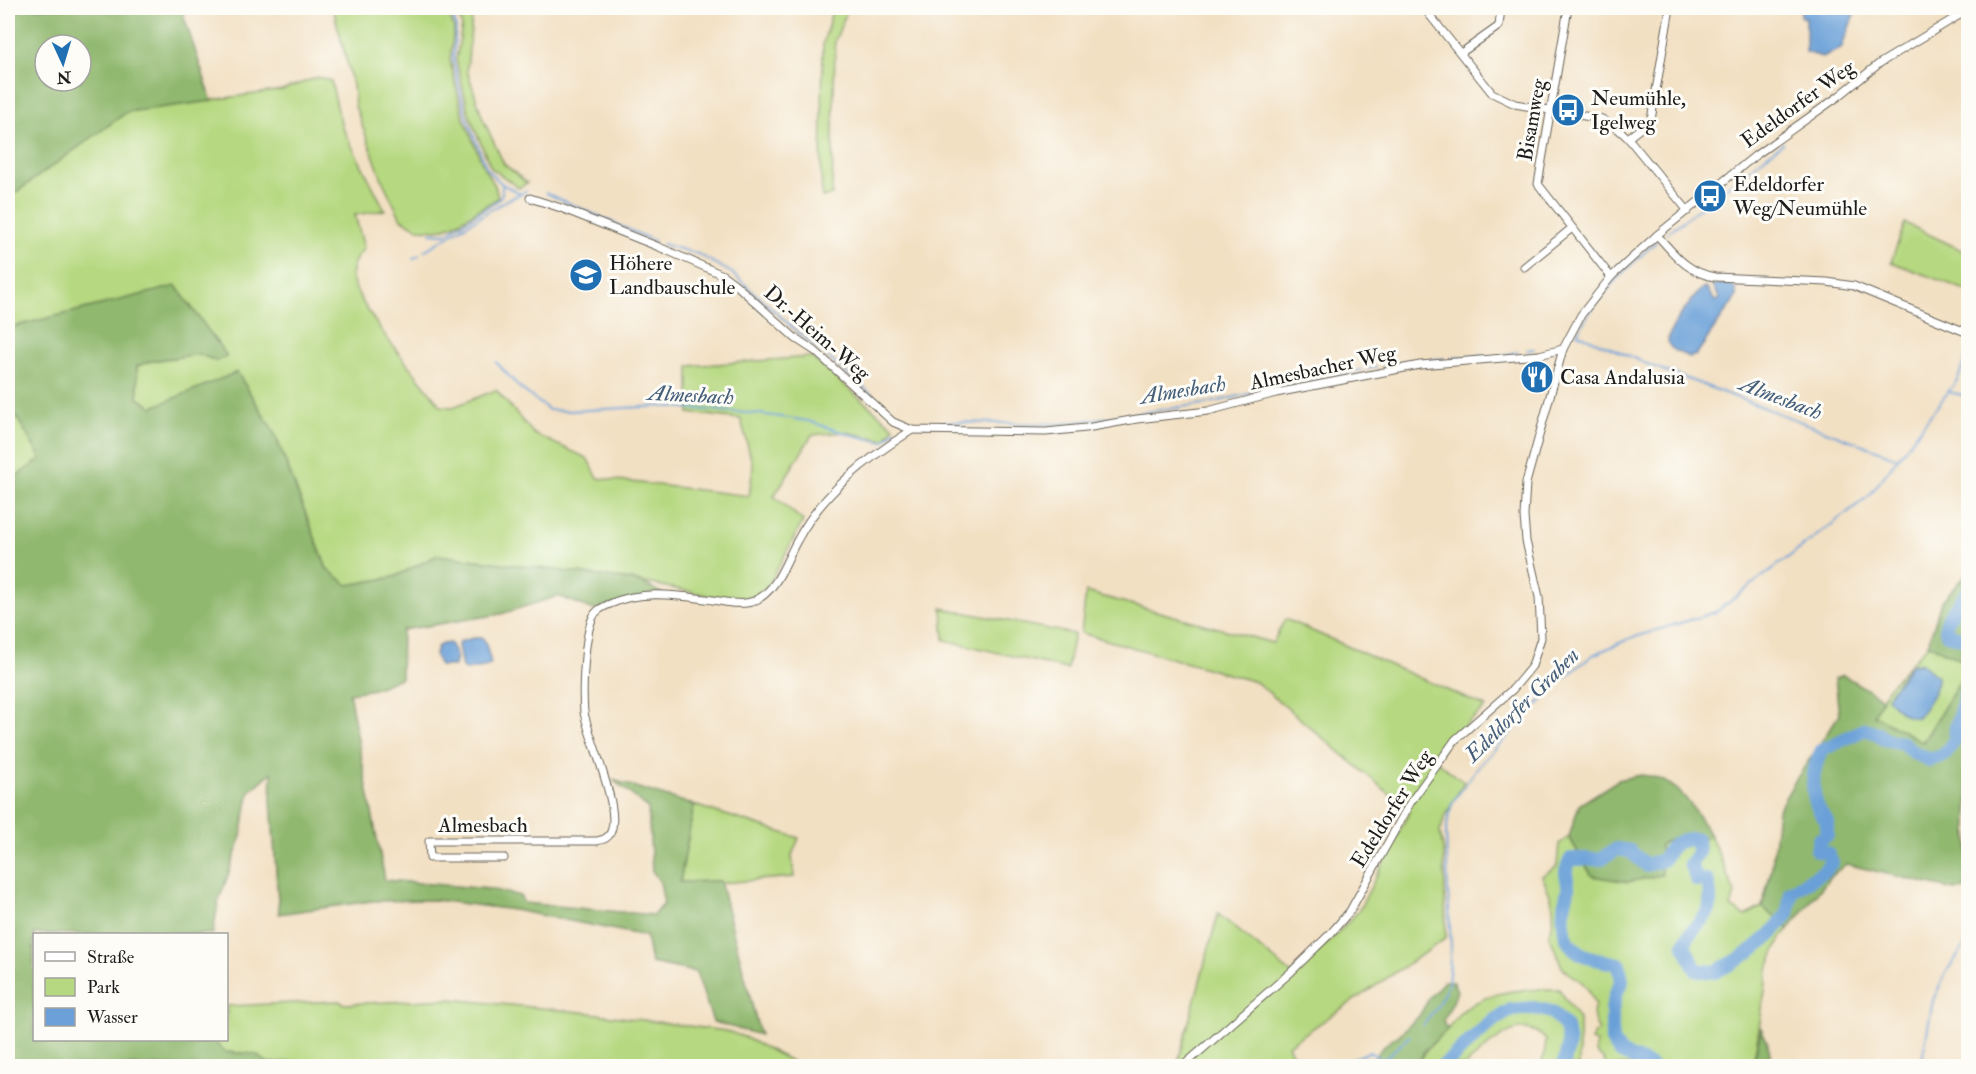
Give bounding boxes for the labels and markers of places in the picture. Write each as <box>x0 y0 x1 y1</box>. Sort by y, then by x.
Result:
place label: Neumühle, Igelweg <box>1591 85 1686 136</box>
bus stop icon: Neumühle, Igelweg <box>1550 92 1586 128</box>
place label: Edeldorfer Weg/Neumühle <box>1732 171 1867 222</box>
bus stop icon: Edeldorfer Weg/Neumühle <box>1692 178 1728 214</box>
place label: Höhere Landbauschule <box>609 250 735 301</box>
school or university icon: Höhere Landbauschule <box>568 257 604 293</box>
restaurant icon: Casa Andalusia <box>1519 359 1555 395</box>
place label: Casa Andalusia <box>1560 364 1685 391</box>

